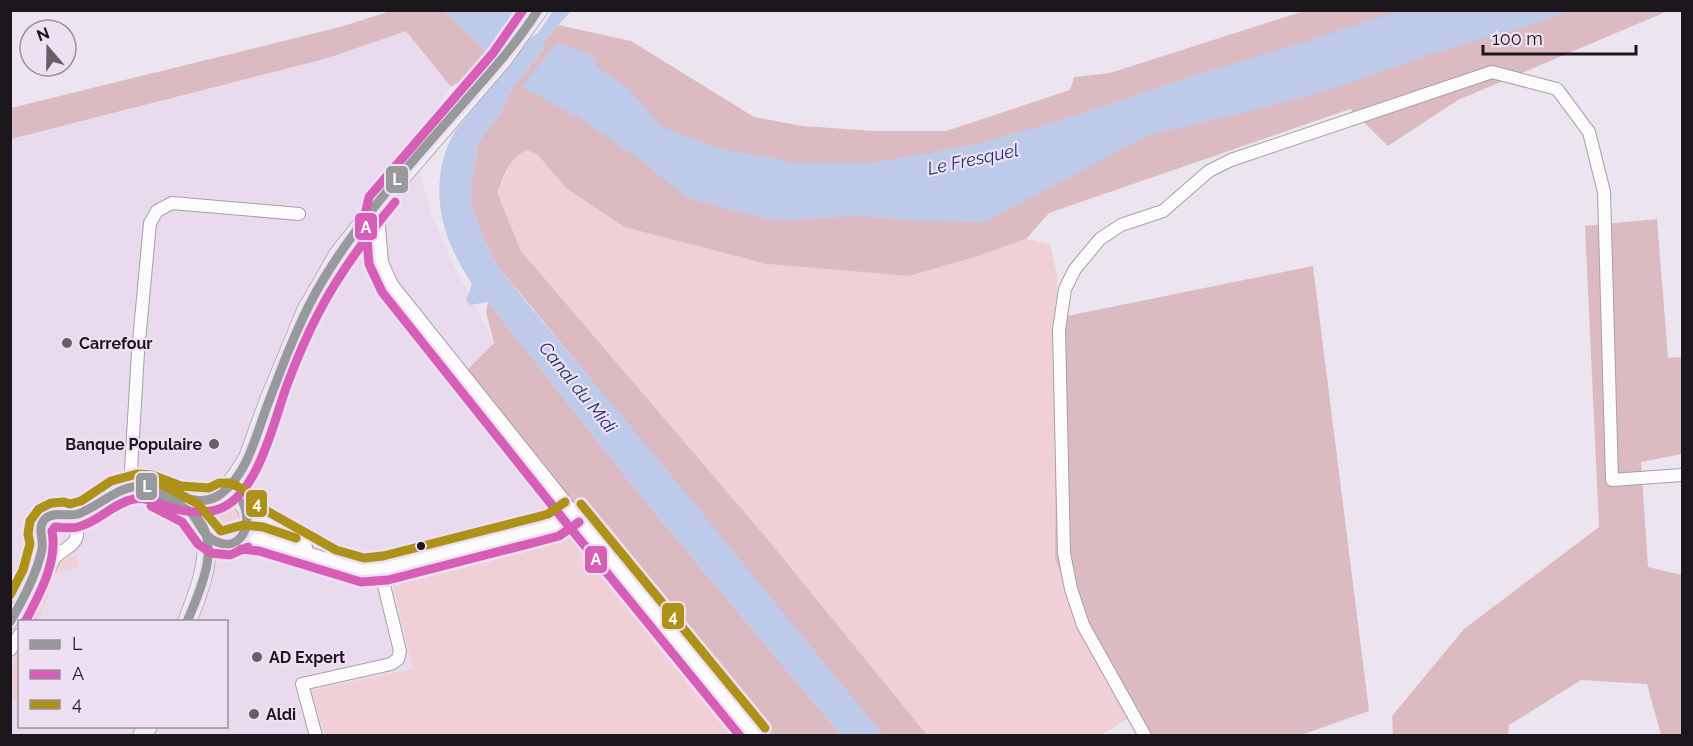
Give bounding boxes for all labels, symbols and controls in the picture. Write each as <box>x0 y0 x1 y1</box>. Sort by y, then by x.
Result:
north arrow <box>18 18 78 78</box>
scale bar <box>1483 18 1636 56</box>
text: N <box>34 23 52 45</box>
text: 100 m <box>1492 28 1543 49</box>
water label: Le Fresquel <box>926 139 1021 179</box>
line badge: L <box>385 165 409 194</box>
text: L <box>392 170 402 189</box>
line badge: A <box>354 212 378 241</box>
text: A <box>361 218 372 237</box>
place label: Carrefour <box>79 334 153 353</box>
marker: Carrefour <box>60 336 74 350</box>
water label: Canal du Midi <box>535 337 622 438</box>
place label: Banque Populaire <box>65 435 202 454</box>
marker: Banque Populaire <box>207 437 221 451</box>
line badge: L <box>135 472 158 501</box>
text: L <box>142 477 152 496</box>
line badge: 4 <box>245 489 268 518</box>
text: 4 <box>252 494 262 513</box>
unlabelled marker <box>415 540 427 552</box>
line badge: A <box>584 545 608 574</box>
text: A <box>591 550 602 569</box>
line badge: 4 <box>661 602 685 630</box>
text: 4 <box>668 607 678 626</box>
legend <box>18 620 228 728</box>
text: L <box>72 633 83 654</box>
place label: AD Expert <box>269 648 345 667</box>
marker: AD Expert <box>250 650 264 664</box>
text: A <box>72 663 84 684</box>
text: 4 <box>72 693 82 714</box>
place label: Aldi <box>266 705 296 724</box>
marker: Aldi <box>247 707 261 721</box>

